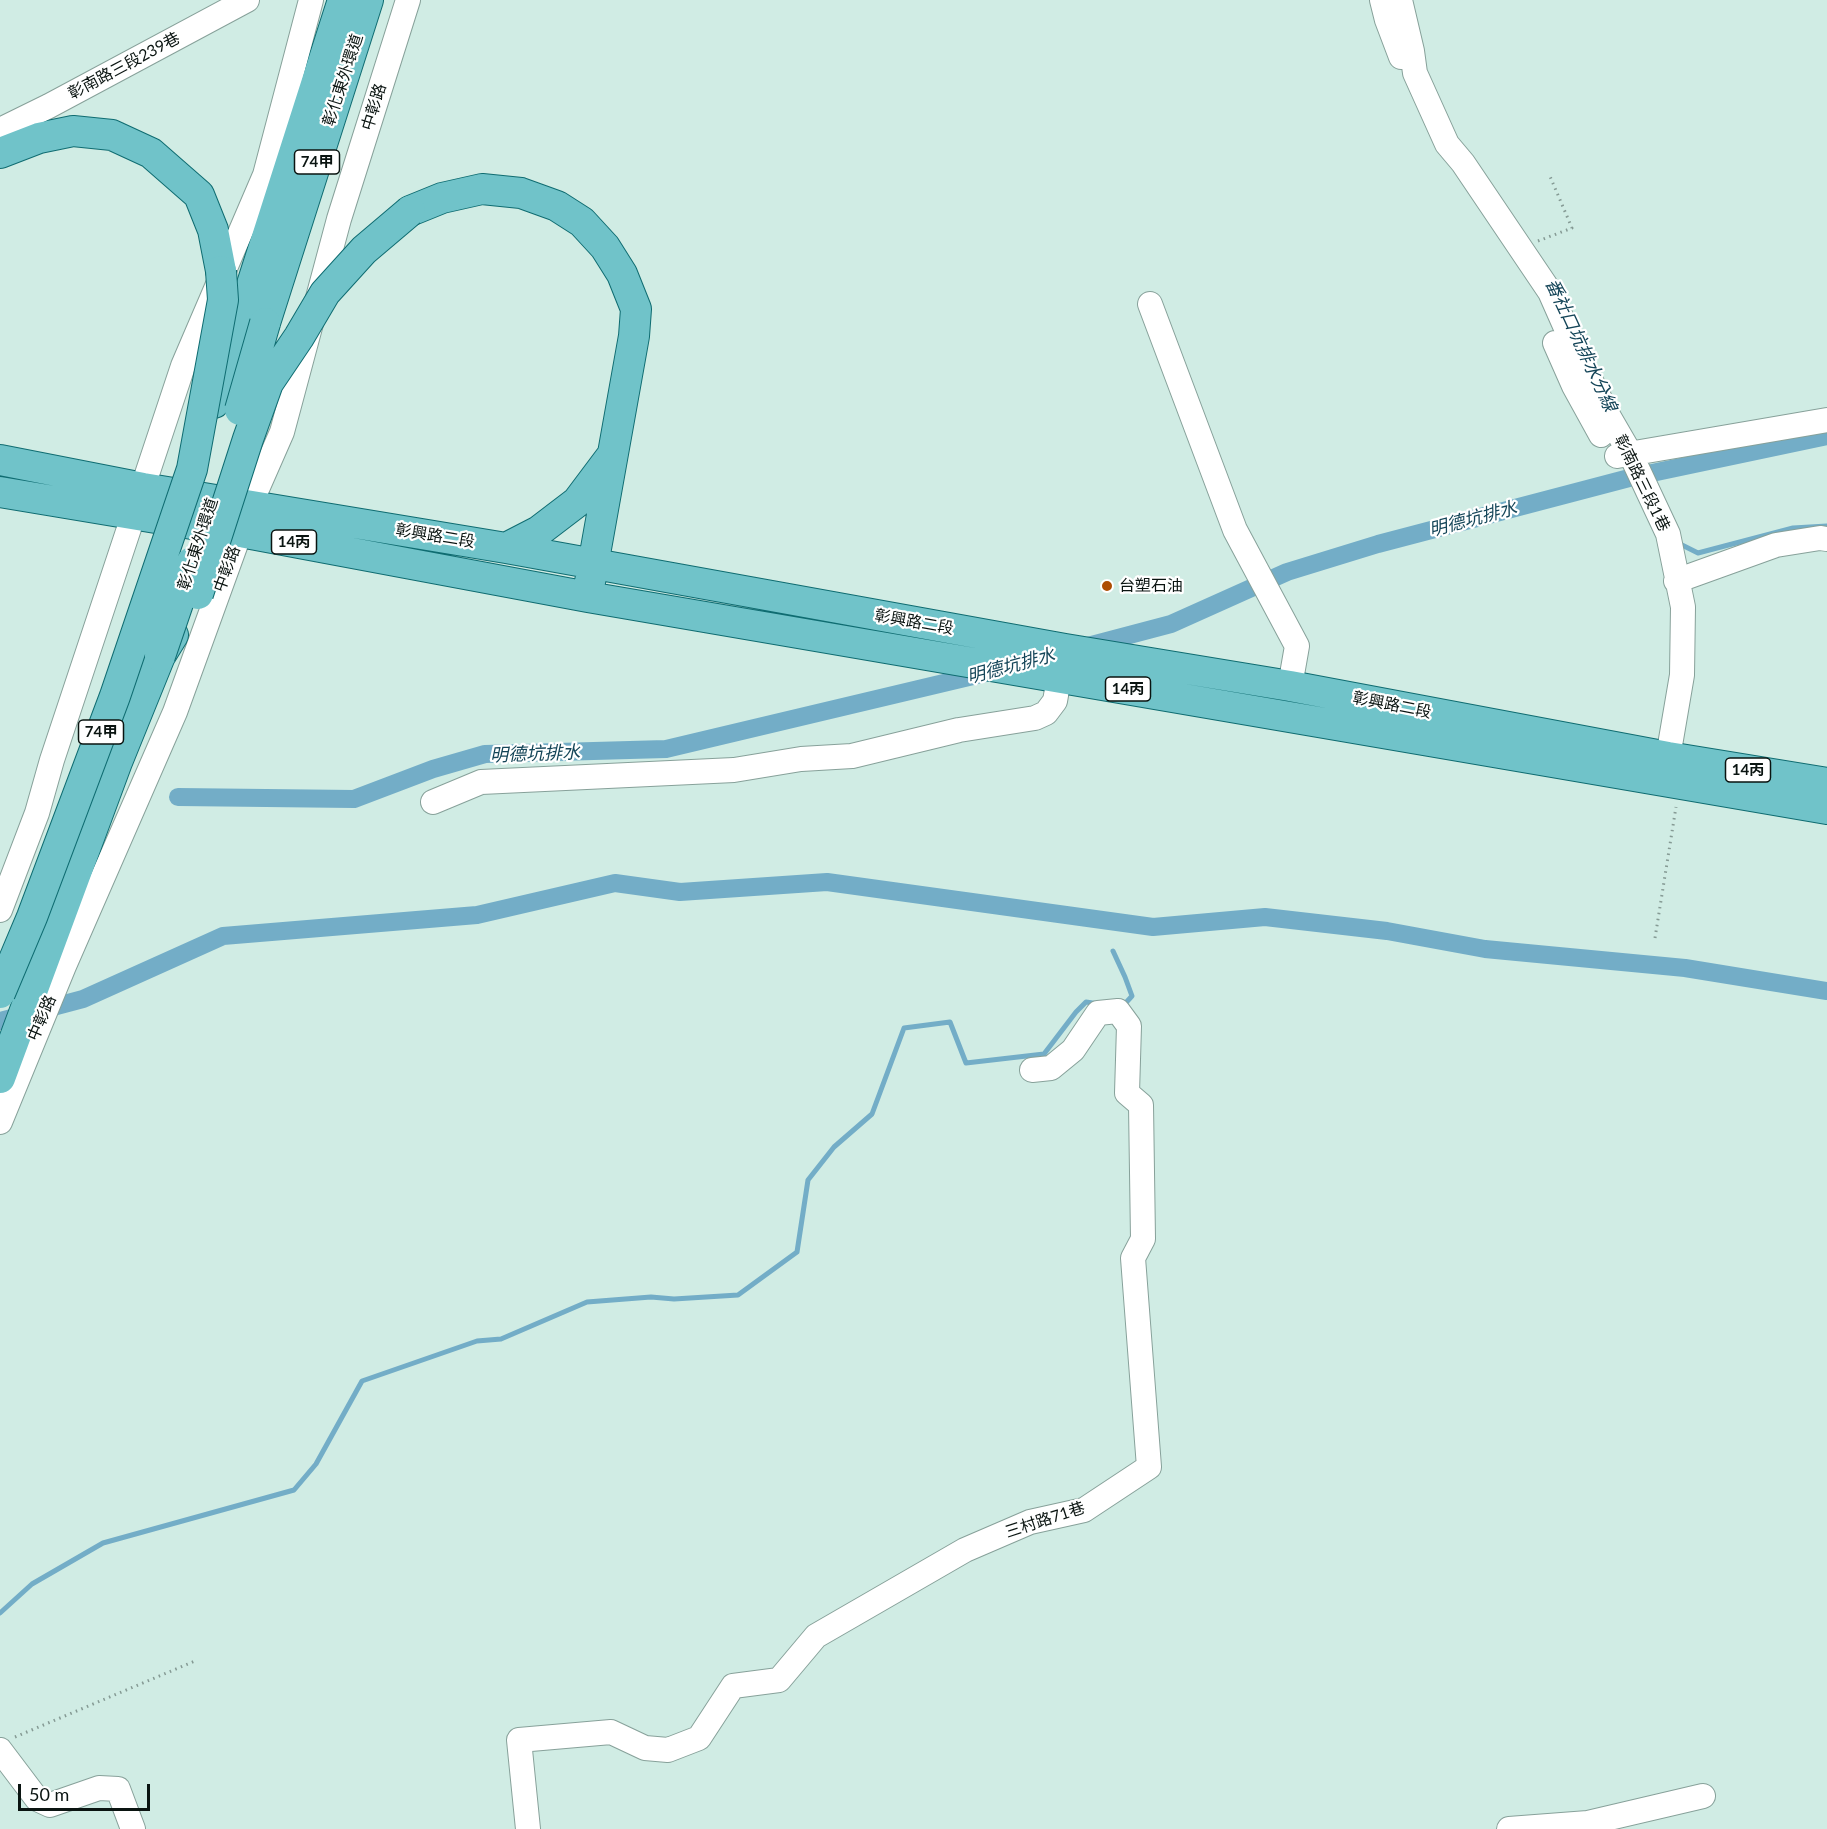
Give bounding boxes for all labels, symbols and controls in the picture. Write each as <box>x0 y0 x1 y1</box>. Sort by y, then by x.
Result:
street label: 彰南路三段239巷 <box>65 28 183 104</box>
street label: 彰化東外環道 <box>319 31 367 129</box>
street label: 中彰路 <box>358 81 390 133</box>
road number: 74甲 <box>294 150 340 174</box>
water label: 番社口坑排水分線 <box>1541 275 1621 415</box>
street label: 彰南路三段1巷 <box>1610 431 1674 535</box>
street label: 彰化東外環道 <box>174 495 222 593</box>
water label: 明德坑排水 <box>1427 497 1519 541</box>
street label: 彰興路二段 <box>394 520 476 552</box>
road number: 14丙 <box>272 530 316 554</box>
street label: 中彰路 <box>210 543 244 595</box>
place label: 台塑石油 <box>1119 576 1183 596</box>
marker: 台塑石油 <box>1100 579 1114 593</box>
street label: 彰興路二段 <box>873 606 955 638</box>
water label: 明德坑排水 <box>965 644 1057 688</box>
road number: 14丙 <box>1106 677 1150 701</box>
street label: 彰興路二段 <box>1351 688 1433 722</box>
road number: 74甲 <box>78 720 124 744</box>
water label: 明德坑排水 <box>490 742 580 766</box>
road number: 14丙 <box>1726 758 1770 782</box>
street label: 中彰路 <box>24 992 60 1044</box>
street label: 三村路71巷 <box>1003 1498 1087 1542</box>
scale bar <box>21 1772 153 1810</box>
text: 50 m <box>29 1783 69 1805</box>

